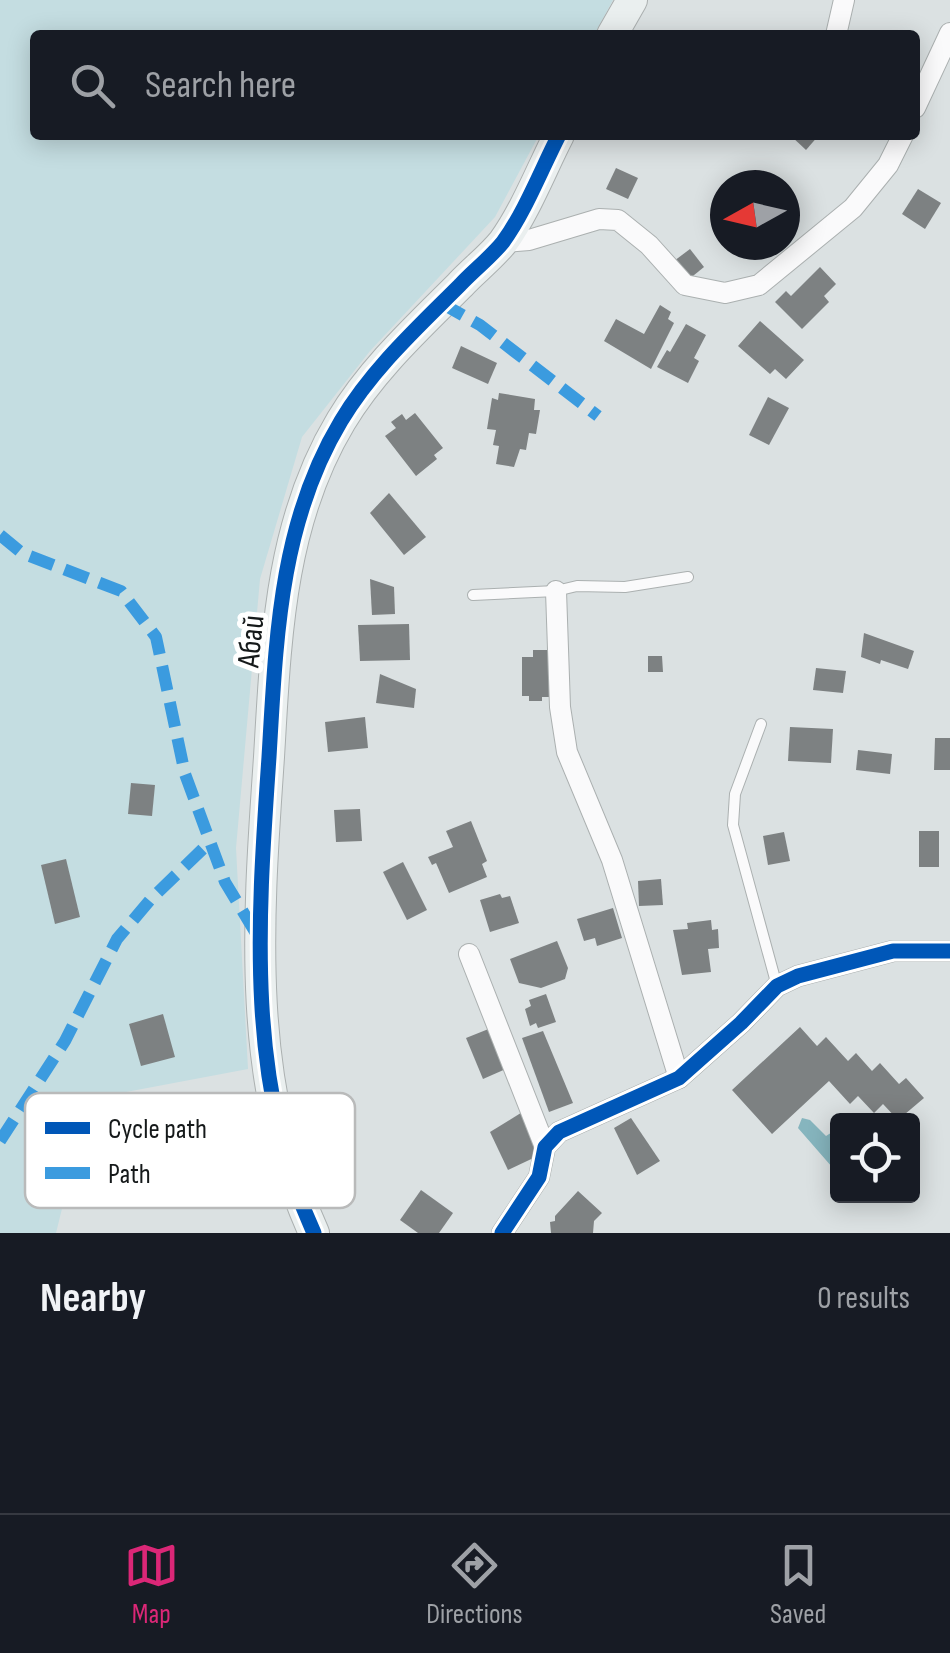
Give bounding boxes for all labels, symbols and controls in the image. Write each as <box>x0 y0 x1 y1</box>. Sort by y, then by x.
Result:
search box <box>30 30 920 140</box>
icon: search <box>65 58 120 113</box>
text: Search here <box>145 63 296 108</box>
north arrow <box>710 170 800 260</box>
street label: Абай <box>229 613 274 670</box>
legend <box>25 1093 355 1208</box>
text: Cycle path <box>108 1113 207 1146</box>
map controls <box>830 1113 920 1203</box>
button: locate <box>830 1113 920 1203</box>
text: Path <box>108 1158 151 1191</box>
text: Nearby <box>40 1273 146 1324</box>
text: 0 results <box>817 1279 910 1318</box>
tab: Map <box>124 1538 179 1631</box>
tab: Directions <box>426 1538 523 1631</box>
tab: Saved <box>770 1538 826 1631</box>

